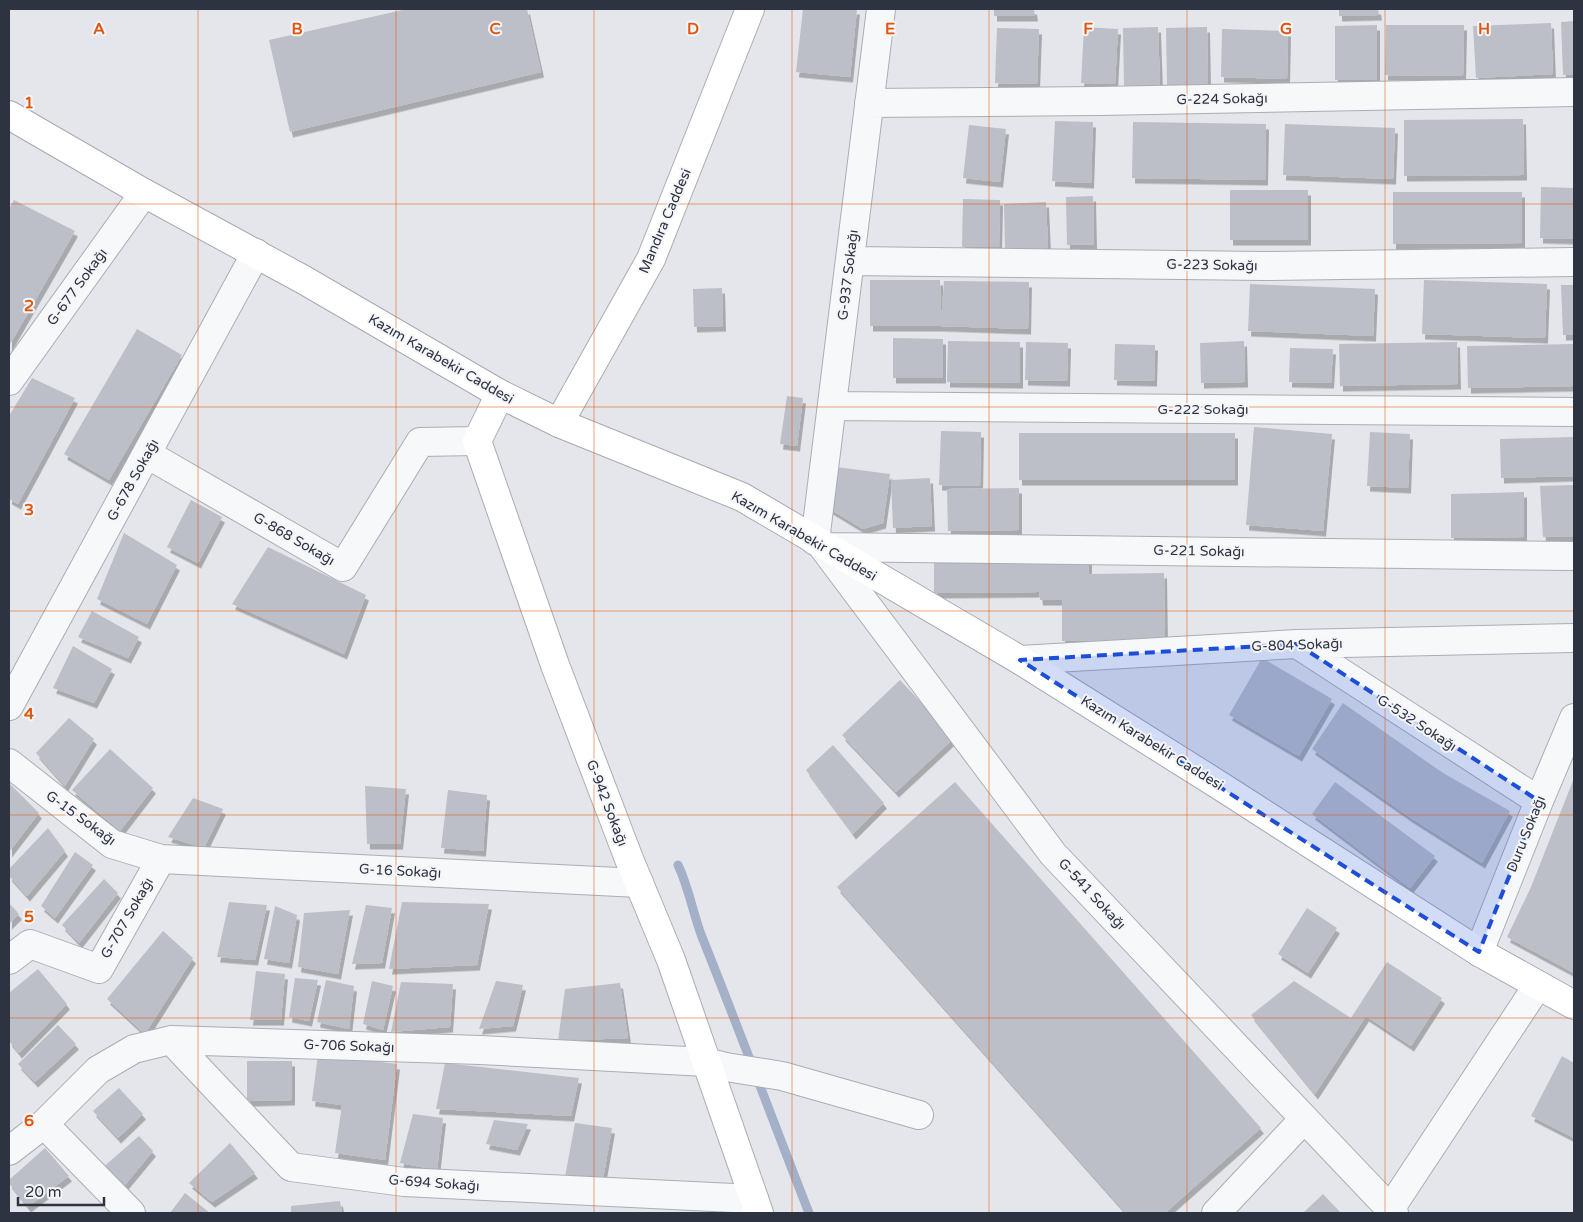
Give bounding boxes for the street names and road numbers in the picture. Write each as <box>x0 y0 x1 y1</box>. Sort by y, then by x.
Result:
street label: G-224 Sokağı <box>1176 90 1268 108</box>
street label: Mandıra Caddesi <box>635 166 695 276</box>
street label: G-937 Sokağı <box>834 229 862 321</box>
street label: G-677 Sokağı <box>43 245 111 329</box>
street label: G-223 Sokağı <box>1166 256 1258 274</box>
street label: Kazım Karabekir Caddesi <box>365 310 517 408</box>
street label: G-222 Sokağı <box>1157 401 1249 418</box>
street label: G-678 Sokağı <box>103 436 163 524</box>
street label: Kazım Karabekir Caddesi <box>728 487 880 585</box>
street label: G-868 Sokağı <box>250 509 338 569</box>
street label: G-221 Sokağı <box>1153 542 1245 560</box>
street label: G-804 Sokağı <box>1251 635 1343 655</box>
street label: G-532 Sokağı <box>1374 691 1460 755</box>
street label: Kazım Karabekir Caddesi <box>1078 692 1226 794</box>
street label: G-942 Sokağı <box>583 757 631 849</box>
street label: G-15 Sokağı <box>43 787 119 849</box>
street label: Duru Sokağı <box>1503 793 1549 875</box>
street label: G-541 Sokağı <box>1055 855 1129 933</box>
street label: G-16 Sokağı <box>358 860 442 882</box>
street label: G-707 Sokağı <box>97 874 157 962</box>
street label: G-706 Sokağı <box>303 1036 395 1056</box>
street label: G-694 Sokağı <box>388 1171 480 1195</box>

